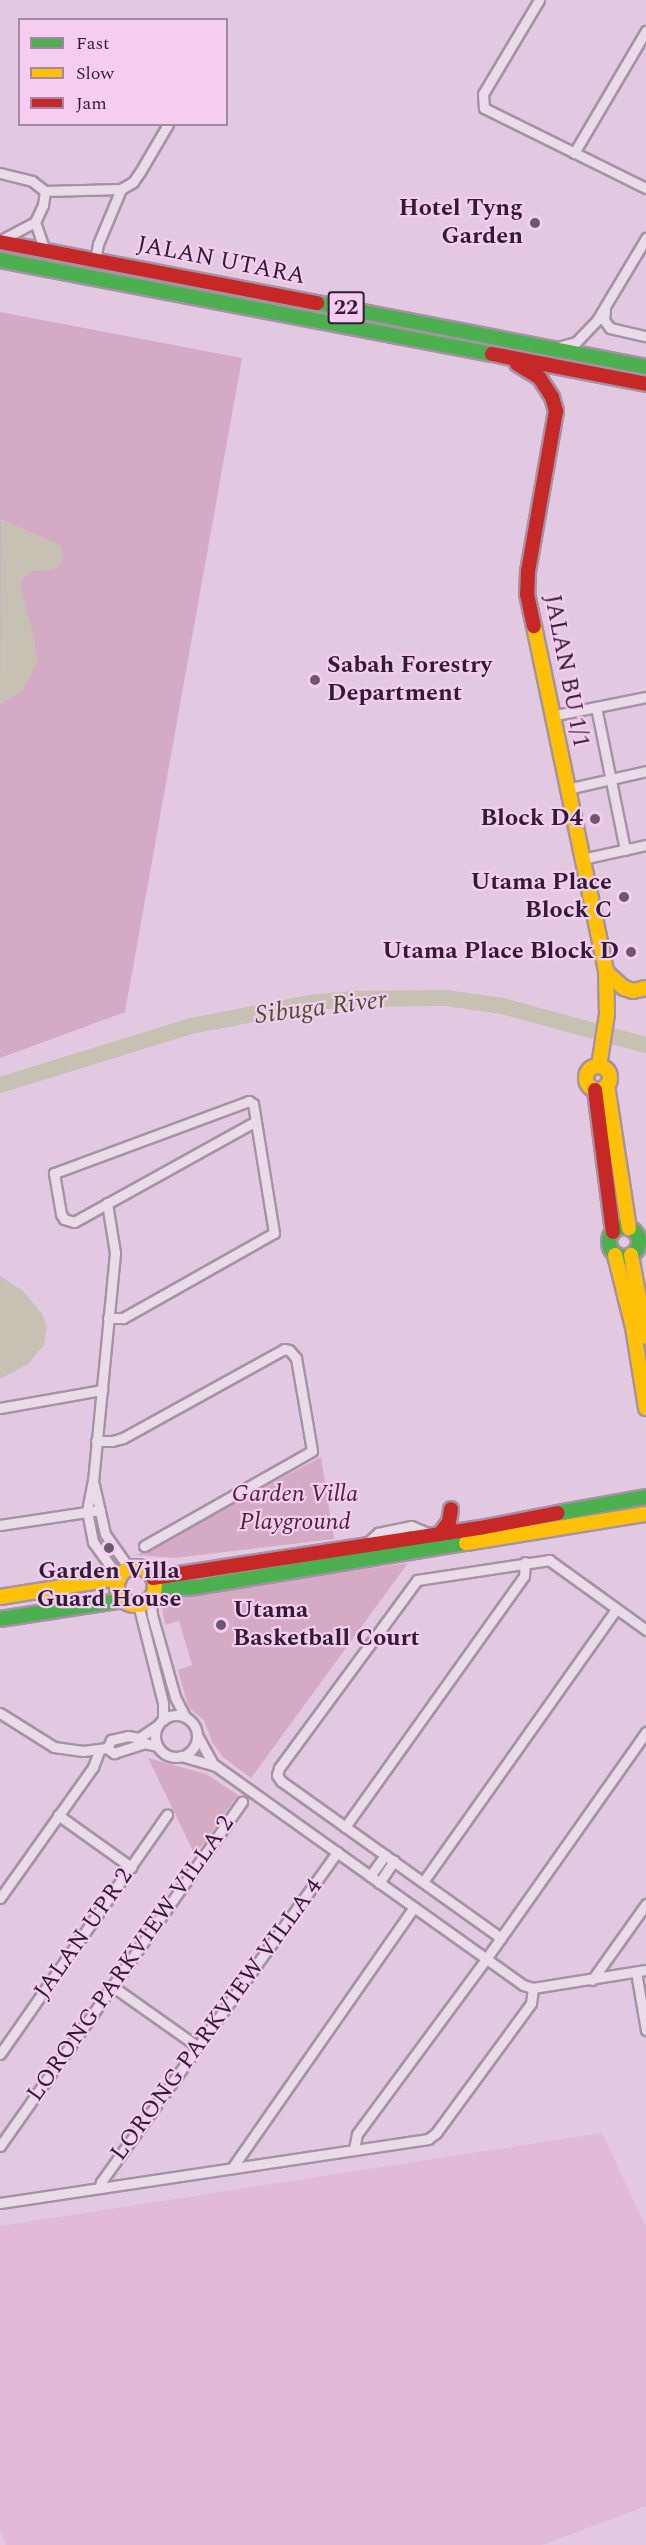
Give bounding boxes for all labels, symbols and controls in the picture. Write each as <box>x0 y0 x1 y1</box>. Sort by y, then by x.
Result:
legend <box>18 18 228 126</box>
text: Fast <box>76 30 109 57</box>
text: Slow <box>76 60 114 87</box>
text: Jam <box>76 90 107 117</box>
place label: Hotel Tyng Garden <box>399 195 523 251</box>
marker: Hotel Tyng Garden <box>528 216 542 230</box>
street label: JALAN UTARA <box>134 231 308 291</box>
road number: 22 <box>326 289 366 327</box>
street label: JALAN BU 1/1 <box>537 592 595 750</box>
place label: Sabah Forestry Department <box>327 652 492 708</box>
marker: Sabah Forestry Department <box>308 673 322 687</box>
place label: Block D4 <box>480 805 583 833</box>
marker: Block D4 <box>588 812 602 826</box>
place label: Utama Place Block C <box>471 869 612 925</box>
marker: Utama Place Block C <box>617 890 631 904</box>
place label: Utama Place Block D <box>382 938 619 966</box>
marker: Utama Place Block D <box>624 945 638 959</box>
water label: Sibuga River <box>253 984 389 1032</box>
park label: Garden Villa Playground <box>232 1481 358 1537</box>
marker: Garden Villa Guard House <box>102 1541 116 1555</box>
place label: Garden Villa Guard House <box>37 1558 181 1614</box>
place label: Utama Basketball Court <box>233 1597 420 1653</box>
marker: Utama Basketball Court <box>214 1618 228 1632</box>
street label: LORONG PARKVIEW VILLA 2 <box>21 1811 241 2107</box>
street label: JALAN UPR 2 <box>28 1863 140 2005</box>
street label: LORONG PARKVIEW VILLA 4 <box>105 1873 329 2167</box>

